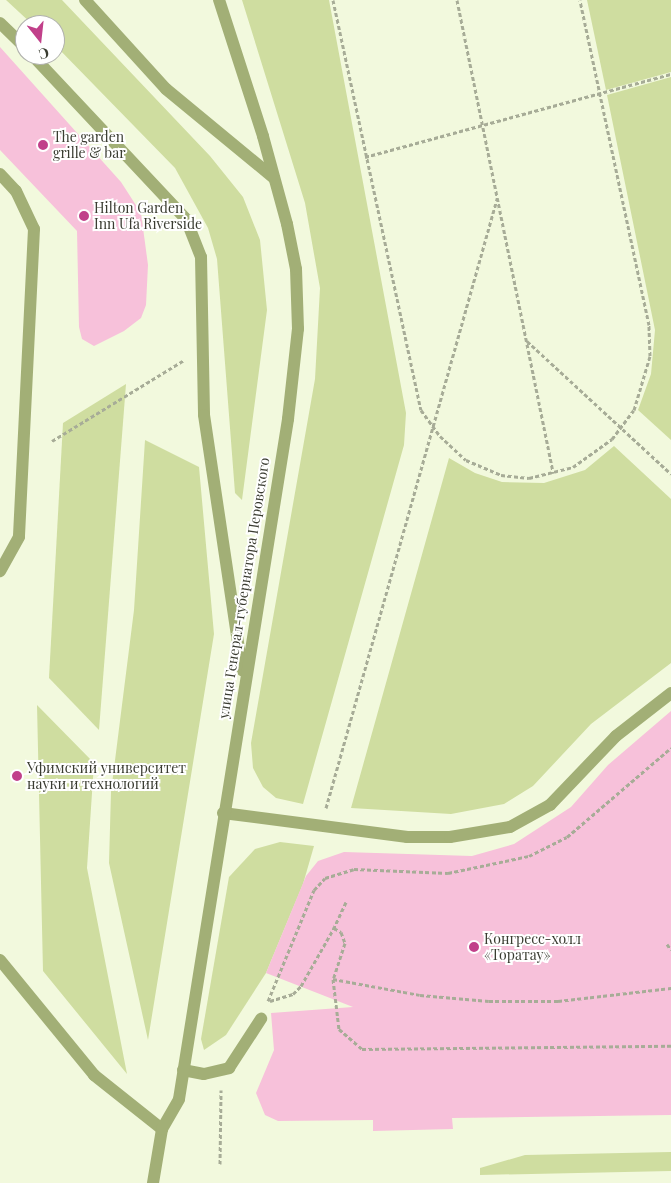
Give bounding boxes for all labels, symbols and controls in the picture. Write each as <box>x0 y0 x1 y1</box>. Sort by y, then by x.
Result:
north arrow <box>15 15 65 65</box>
text: С <box>37 43 51 64</box>
place label: The garden grille & bar <box>53 129 125 162</box>
marker: The garden grille & bar <box>37 139 49 151</box>
place label: Hilton Garden Inn Ufa Riverside <box>94 200 202 232</box>
marker: Hilton Garden Inn Ufa Riverside <box>78 210 90 222</box>
street label: улица Генерал-губернатора Перовского <box>215 456 273 720</box>
place label: Уфимский университет науки и технологий <box>27 760 186 792</box>
marker: Уфимский университет науки и технологий <box>11 770 23 782</box>
place label: Конгресс-холл «Торатау» <box>484 931 581 964</box>
marker: Конгресс-холл «Торатау» <box>468 941 480 953</box>

